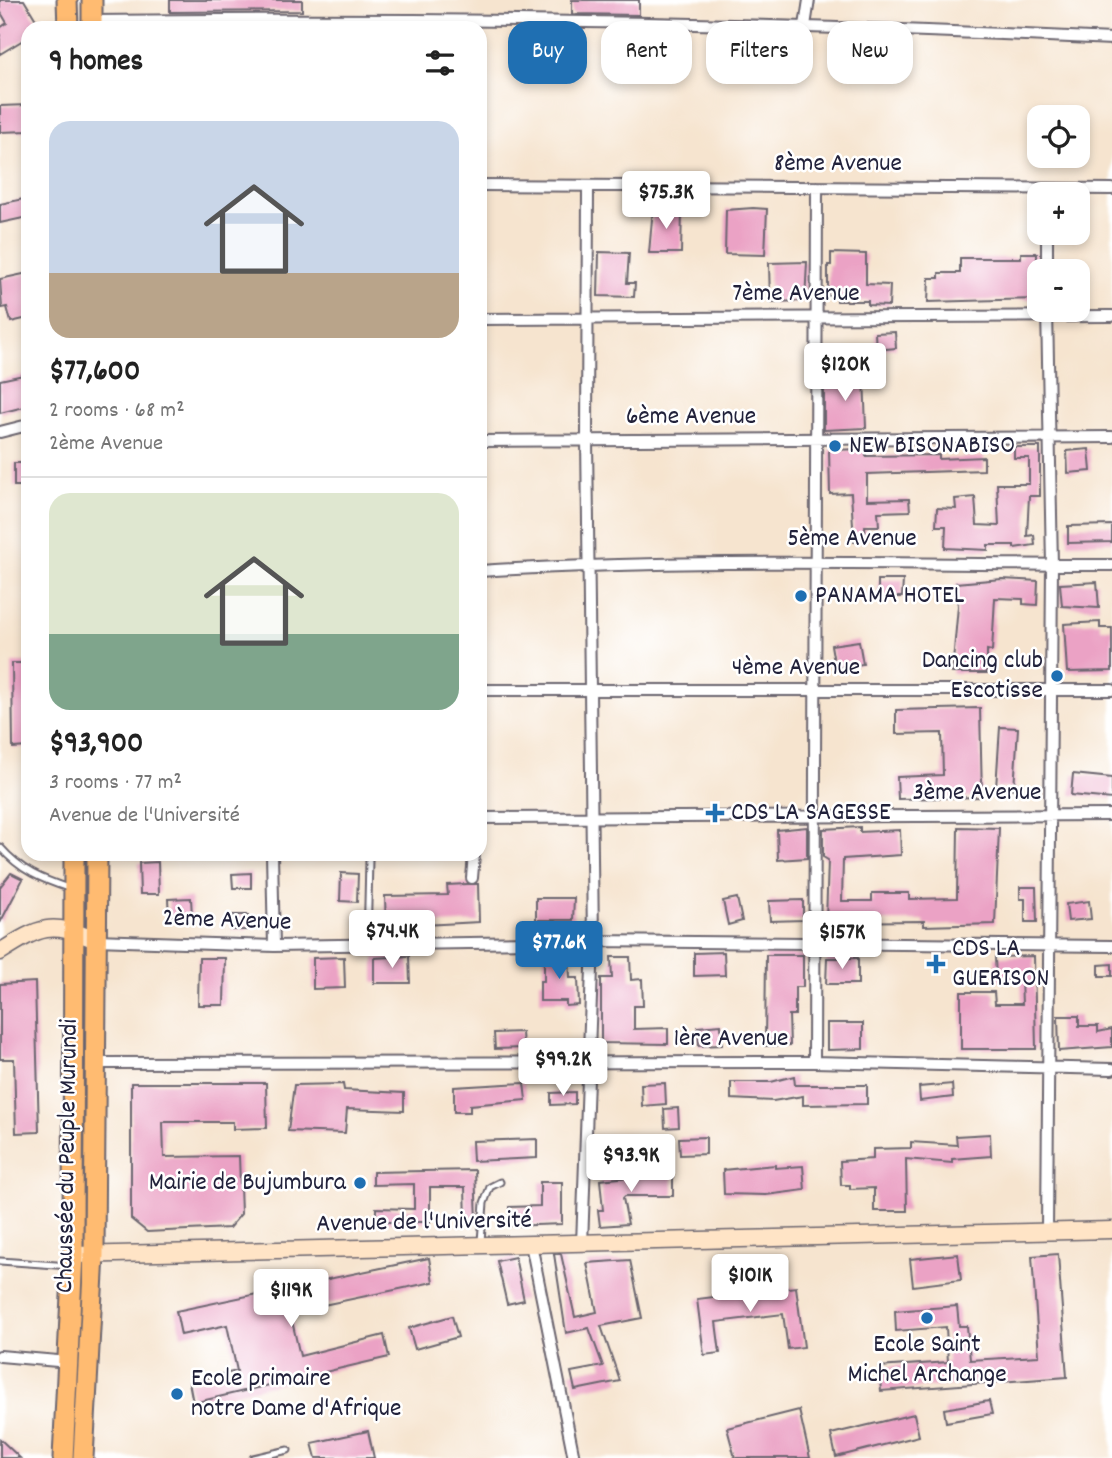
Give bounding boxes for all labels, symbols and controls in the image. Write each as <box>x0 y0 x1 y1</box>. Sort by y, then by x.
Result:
chip: Buy <box>508 21 587 84</box>
chip: Rent <box>601 21 692 84</box>
chip: Filters <box>706 21 813 84</box>
chip: New <box>827 21 913 84</box>
text: 9 homes <box>49 42 143 85</box>
icon: filters <box>421 44 459 82</box>
map controls <box>1027 105 1090 322</box>
button: locate <box>1027 105 1090 168</box>
street label: 8ème Avenue <box>774 146 902 183</box>
icon: home <box>191 166 317 292</box>
pin: $75.3K <box>609 172 723 231</box>
text: $75.3K <box>638 177 694 210</box>
button: + <box>1027 182 1090 245</box>
button: − <box>1027 259 1090 322</box>
street label: 7ème Avenue <box>732 276 860 313</box>
pin: $120K <box>796 344 894 403</box>
text: $120K <box>820 349 870 382</box>
text: $77,600 <box>49 352 140 395</box>
text: 2 rooms · 68 m² <box>49 395 185 428</box>
street label: 6ème Avenue <box>626 399 756 436</box>
text: 2ème Avenue <box>49 428 163 461</box>
place label: NEW BISONABISO <box>849 428 1015 465</box>
marker: NEW BISONABISO <box>827 438 843 454</box>
street label: 5ème Avenue <box>787 521 917 558</box>
icon: home <box>191 538 317 664</box>
place label: PANAMA HOTEL <box>815 578 965 615</box>
marker: PANAMA HOTEL <box>793 588 809 604</box>
place label: Dancing club Escotisse <box>922 643 1043 710</box>
street label: 4ème Avenue <box>732 650 860 687</box>
marker: Dancing club Escotisse <box>1049 668 1065 684</box>
text: $93,900 <box>49 724 143 767</box>
text: 3 rooms · 77 m² <box>49 767 182 800</box>
street label: 3ème Avenue <box>912 775 1042 812</box>
place label: CDS LA SAGESSE <box>731 795 891 832</box>
text: Avenue de l'Université <box>49 800 240 833</box>
marker: CDS LA SAGESSE <box>705 803 725 823</box>
street label: 2ème Avenue <box>162 900 292 942</box>
pin: $74.4K <box>335 911 449 970</box>
pin: $157K <box>793 912 891 971</box>
text: $74.4K <box>365 916 419 949</box>
text: $157K <box>819 917 865 950</box>
pin: $77.6K <box>502 922 616 981</box>
text: $77.6K <box>532 927 587 960</box>
place label: CDS LA GUERISON <box>952 931 1049 998</box>
marker: CDS LA GUERISON <box>926 954 946 974</box>
street label: Chaussée du Peuple Murundi <box>47 1018 89 1293</box>
street label: 1ère Avenue <box>673 1021 789 1058</box>
pin: $99.2K <box>506 1038 620 1098</box>
text: $99.2K <box>534 1044 592 1077</box>
pin: $93.9K <box>574 1134 688 1194</box>
text: $93.9K <box>602 1140 660 1173</box>
place label: Mairie de Bujumbura <box>149 1165 347 1202</box>
marker: Mairie de Bujumbura <box>352 1175 368 1191</box>
street label: Avenue de l'Université <box>316 1203 532 1243</box>
pin: $101K <box>701 1254 799 1314</box>
text: $101K <box>728 1260 772 1293</box>
pin: $119K <box>242 1270 340 1329</box>
text: $119K <box>270 1275 312 1308</box>
marker: Ecole Saint Michel Archange <box>919 1310 935 1326</box>
place label: Ecole Saint Michel Archange <box>847 1327 1007 1394</box>
place label: Ecole primaire notre Dame d'Afrique <box>191 1361 401 1428</box>
marker: Ecole primaire notre Dame d'Afrique <box>169 1386 185 1402</box>

